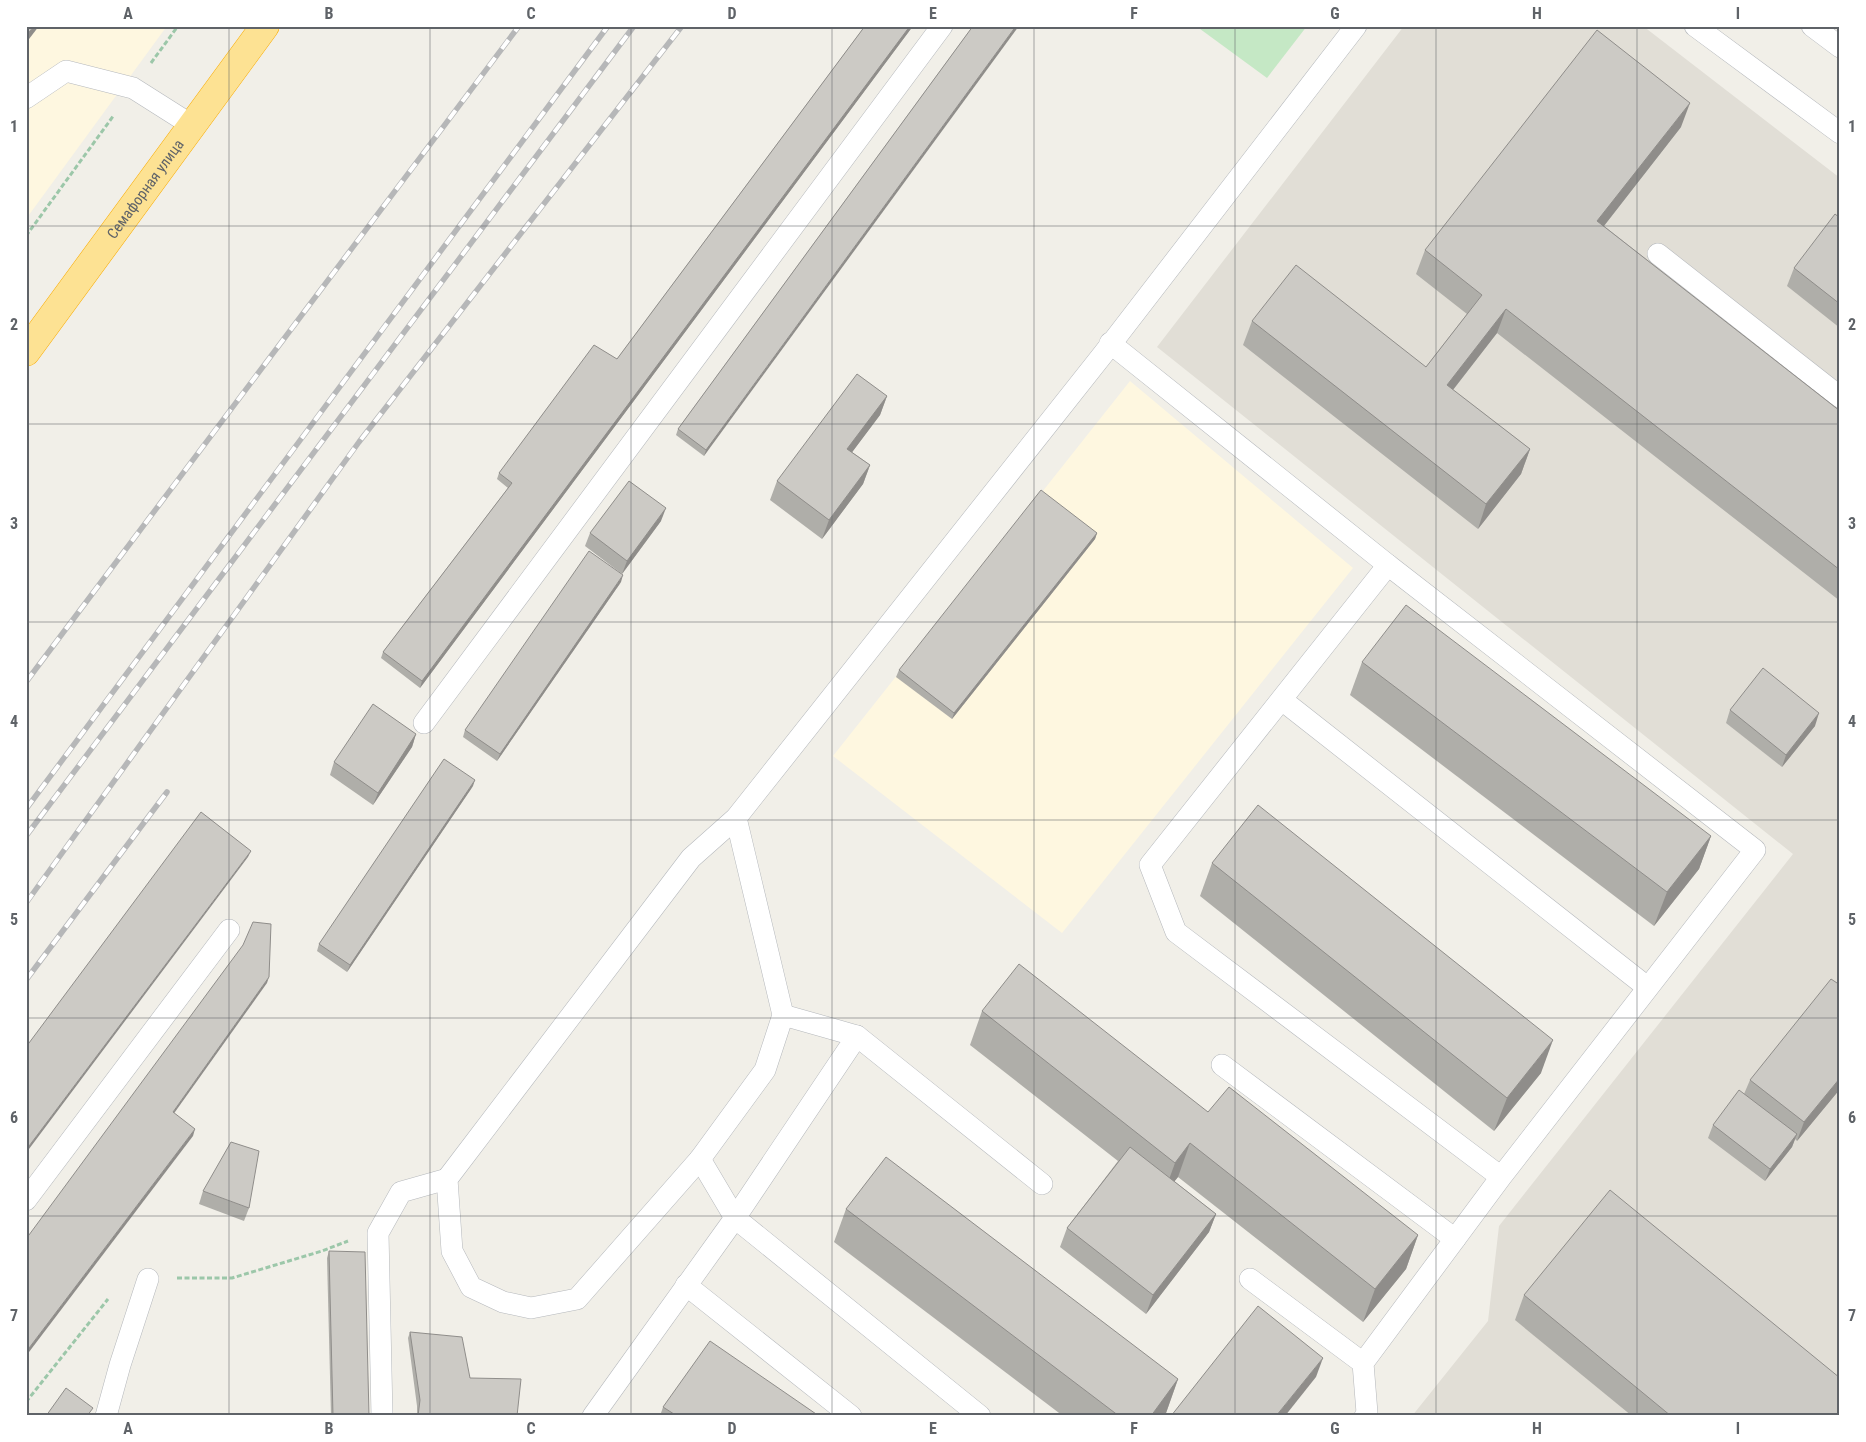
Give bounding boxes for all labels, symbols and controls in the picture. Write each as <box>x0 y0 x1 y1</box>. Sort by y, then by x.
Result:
text: A <box>123 4 133 23</box>
text: B <box>325 4 334 23</box>
text: C <box>526 4 536 23</box>
text: D <box>727 4 737 23</box>
text: E <box>929 4 937 23</box>
text: F <box>1130 4 1138 23</box>
text: G <box>1330 4 1340 23</box>
text: H <box>1532 4 1542 23</box>
text: I <box>1736 4 1740 23</box>
text: 1 <box>10 117 18 136</box>
text: 1 <box>1848 117 1856 136</box>
street label: Семафорная улица <box>103 136 188 242</box>
text: 2 <box>10 315 18 334</box>
text: 2 <box>1848 315 1856 334</box>
text: 3 <box>10 514 18 533</box>
text: 3 <box>1848 514 1856 533</box>
text: 4 <box>10 712 18 731</box>
text: 4 <box>1848 712 1856 731</box>
text: 5 <box>10 910 18 929</box>
text: 5 <box>1848 910 1856 929</box>
text: 6 <box>10 1108 18 1127</box>
text: 6 <box>1848 1108 1856 1127</box>
text: 7 <box>10 1306 18 1325</box>
text: 7 <box>1848 1306 1856 1325</box>
text: A <box>123 1419 133 1438</box>
text: B <box>325 1419 334 1438</box>
text: C <box>526 1419 536 1438</box>
text: D <box>727 1419 737 1438</box>
text: E <box>929 1419 937 1438</box>
text: F <box>1130 1419 1138 1438</box>
text: G <box>1330 1419 1340 1438</box>
text: H <box>1532 1419 1542 1438</box>
text: I <box>1736 1419 1740 1438</box>

